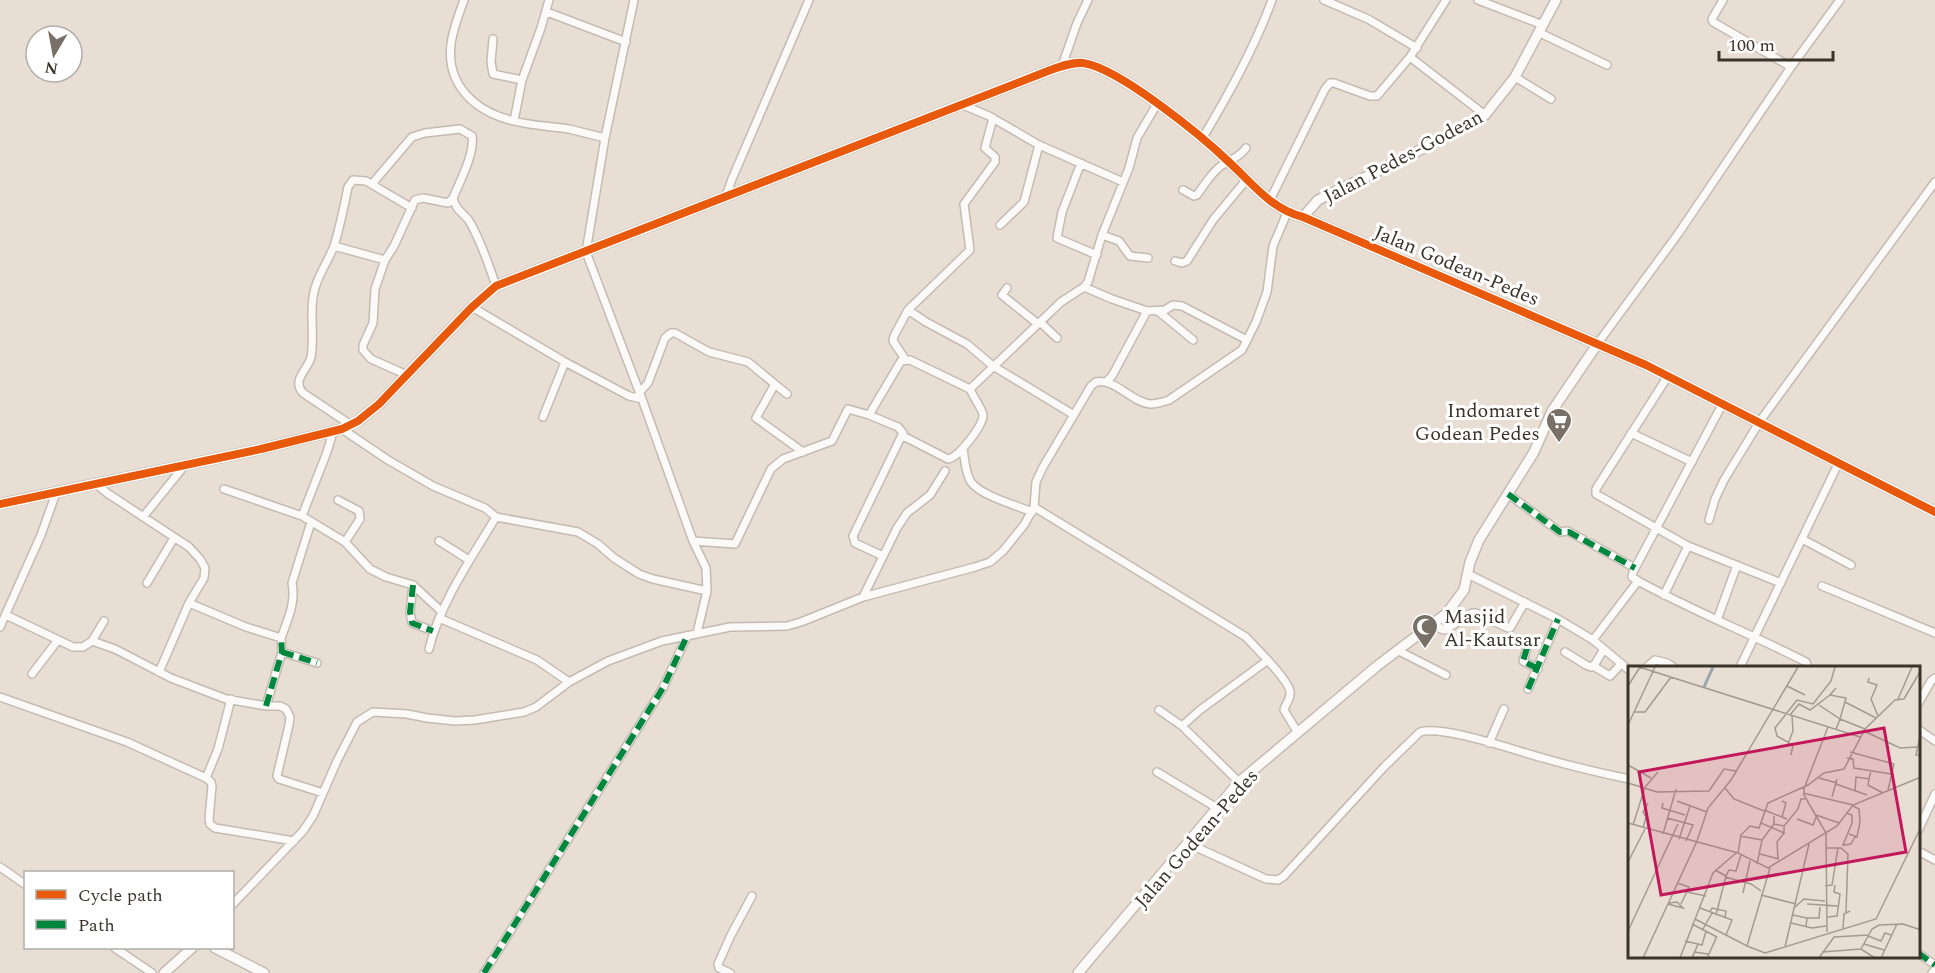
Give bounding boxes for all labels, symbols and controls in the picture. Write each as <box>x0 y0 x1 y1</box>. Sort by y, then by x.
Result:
north arrow <box>24 24 84 84</box>
scale bar <box>1719 24 1833 62</box>
text: 100 m <box>1728 32 1775 59</box>
text: N <box>43 55 60 81</box>
street label: Jalan Pedes-Godean <box>1318 102 1489 212</box>
street label: Jalan Godean-Pedes <box>1369 218 1544 314</box>
place label: Indomaret Godean Pedes <box>1415 396 1540 449</box>
supermarket icon: Indomaret Godean Pedes <box>1544 406 1574 444</box>
place label: Masjid Al-Kautsar <box>1444 602 1541 655</box>
mosque icon: Masjid Al-Kautsar <box>1410 612 1440 650</box>
inset map <box>1628 666 1920 958</box>
street label: Jalan Godean-Pedes <box>1127 762 1266 915</box>
legend <box>24 871 234 949</box>
text: Cycle path <box>78 882 163 909</box>
text: Path <box>78 912 115 939</box>

